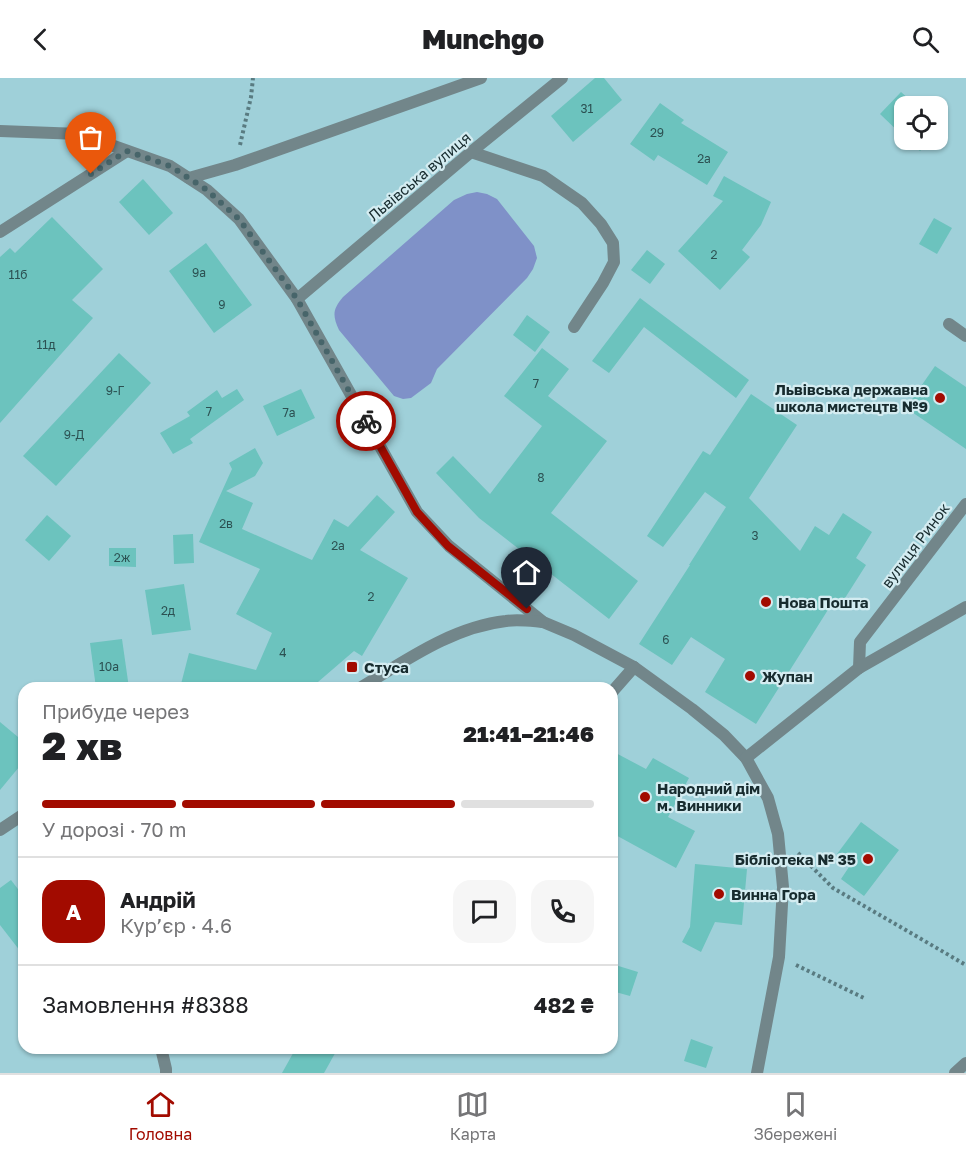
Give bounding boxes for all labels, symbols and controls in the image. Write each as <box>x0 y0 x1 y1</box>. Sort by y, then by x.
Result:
icon: back <box>24 23 57 56</box>
text: Munchgo <box>422 23 544 55</box>
icon: search <box>909 23 942 56</box>
map controls <box>894 96 948 150</box>
button: locate <box>894 96 948 150</box>
house number: 31 <box>581 101 594 116</box>
pin <box>65 112 116 174</box>
icon: bag <box>74 121 107 154</box>
house number: 29 <box>650 125 664 140</box>
street label: Львівська вулиця <box>364 128 474 224</box>
house number: 2а <box>697 151 711 166</box>
house number: 2 <box>711 247 718 262</box>
house number: 9а <box>192 265 206 280</box>
house number: 11б <box>9 267 27 282</box>
house number: 9 <box>218 297 226 312</box>
house number: 11д <box>37 337 55 352</box>
house number: 7 <box>533 376 539 391</box>
place label: Львівська державна школа мистецтв №9 <box>775 380 928 415</box>
house number: 9-Г <box>106 383 125 398</box>
courier <box>336 391 396 451</box>
marker: Львівська державна школа мистецтв №9 <box>933 391 947 405</box>
house number: 7 <box>206 404 212 419</box>
house number: 7а <box>282 405 296 420</box>
icon: bike <box>350 405 383 438</box>
house number: 9-Д <box>64 427 85 442</box>
house number: 8 <box>537 470 545 485</box>
street label: вулиця Ринок <box>877 499 953 591</box>
house number: 2в <box>219 516 233 531</box>
house number: 3 <box>751 528 759 543</box>
house number: 2а <box>331 538 345 553</box>
pin <box>501 547 552 609</box>
house number: 2ж <box>114 550 131 565</box>
icon: home <box>510 556 543 589</box>
house number: 2 <box>368 589 375 604</box>
place label: Нова Пошта <box>778 593 869 611</box>
marker: Нова Пошта <box>759 595 773 609</box>
house number: 2д <box>161 603 175 618</box>
house number: 6 <box>662 632 670 647</box>
house number: 4 <box>279 645 287 660</box>
place label: Стуса <box>364 658 409 676</box>
house number: 10а <box>99 659 119 674</box>
marker: Стуса <box>345 660 359 674</box>
place label: Жупан <box>762 667 813 685</box>
marker: Жупан <box>743 669 757 683</box>
text: Прибуде через <box>42 699 189 723</box>
text: 21:41–21:46 <box>463 720 594 747</box>
text: 2 хв <box>42 722 122 769</box>
place label: Народний дім м. Винники <box>657 779 760 814</box>
marker: Народний дім м. Винники <box>638 790 652 804</box>
text: У дорозі · 70 m <box>42 817 186 841</box>
place label: Бібліотека № 35 <box>735 850 856 868</box>
marker: Бібліотека № 35 <box>861 852 875 866</box>
button: chat <box>453 880 516 943</box>
button: phone <box>531 880 594 943</box>
place label: Винна Гора <box>731 885 816 903</box>
text: Андрій <box>120 886 196 913</box>
marker: Винна Гора <box>712 887 726 901</box>
text: А <box>66 898 81 925</box>
text: Кур’єр · 4.6 <box>120 913 232 937</box>
text: Замовлення #8388 <box>42 991 249 1018</box>
text: 482 ₴ <box>534 991 594 1018</box>
tab: Головна <box>129 1088 192 1144</box>
tab: Карта <box>450 1088 496 1144</box>
tab: Збережені <box>754 1088 837 1144</box>

